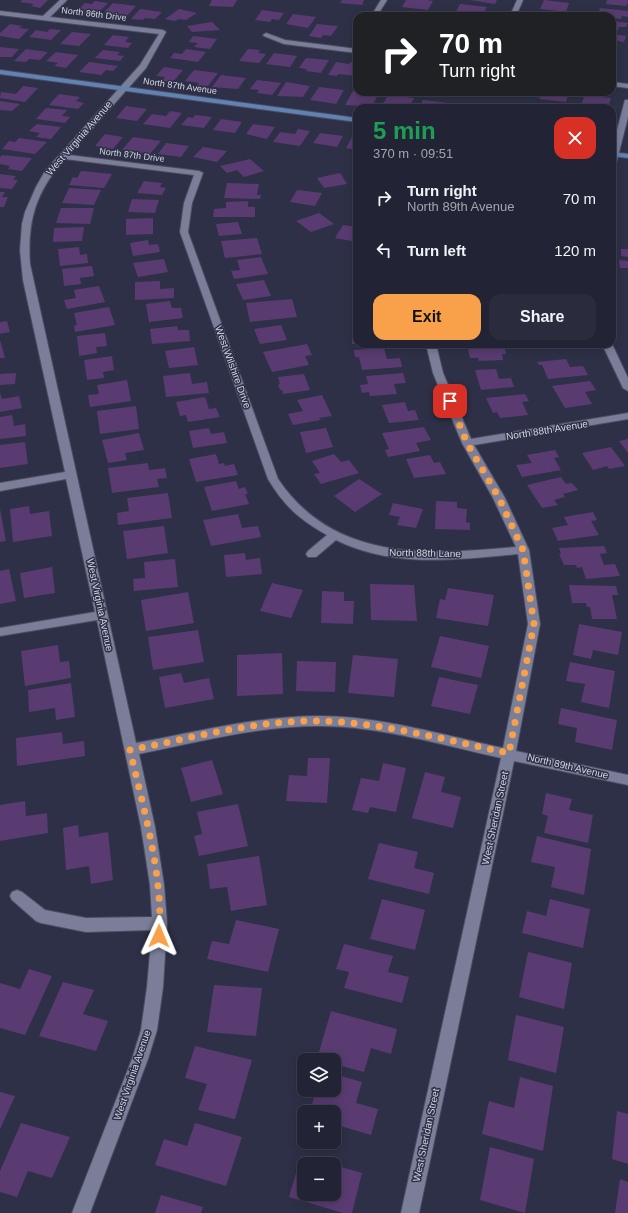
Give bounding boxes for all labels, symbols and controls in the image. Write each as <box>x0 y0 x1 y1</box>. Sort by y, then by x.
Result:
street label: North 86th Drive <box>61 5 127 23</box>
icon: right <box>373 28 425 80</box>
text: 70 m <box>439 28 503 59</box>
text: Turn right <box>439 61 515 81</box>
street label: North 87th Avenue <box>142 76 218 96</box>
street label: West Virginia Avenue <box>44 98 114 177</box>
text: 5 min <box>373 117 436 144</box>
button: close <box>554 117 596 159</box>
street label: North 87th Drive <box>99 146 165 164</box>
text: 370 m · 09:51 <box>373 146 453 161</box>
text: Turn right <box>407 182 477 199</box>
icon: right <box>373 187 395 209</box>
text: 70 m <box>563 190 596 207</box>
text: North 89th Avenue <box>407 199 514 214</box>
icon: left <box>373 239 395 261</box>
text: Turn left <box>407 242 466 259</box>
text: 120 m <box>554 242 596 259</box>
button: Exit <box>373 294 481 340</box>
button: Share <box>489 294 596 340</box>
street label: West Wilshire Drive <box>213 324 253 410</box>
pin <box>433 384 467 418</box>
icon: arrive <box>439 390 461 412</box>
street label: North 88th Avenue <box>505 418 589 442</box>
street label: North 88th Lane <box>389 547 461 559</box>
street label: West Virginia Avenue <box>85 558 115 653</box>
street label: North 89th Avenue <box>526 751 610 781</box>
street label: West Sheridan Street <box>480 770 510 866</box>
position arrow <box>138 915 180 957</box>
street label: West Virginia Avenue <box>111 1028 153 1121</box>
map controls <box>297 1053 341 1201</box>
button: layers <box>297 1053 341 1097</box>
street label: West Sheridan Street <box>411 1087 441 1183</box>
button: + <box>297 1105 341 1149</box>
button: − <box>297 1157 341 1201</box>

